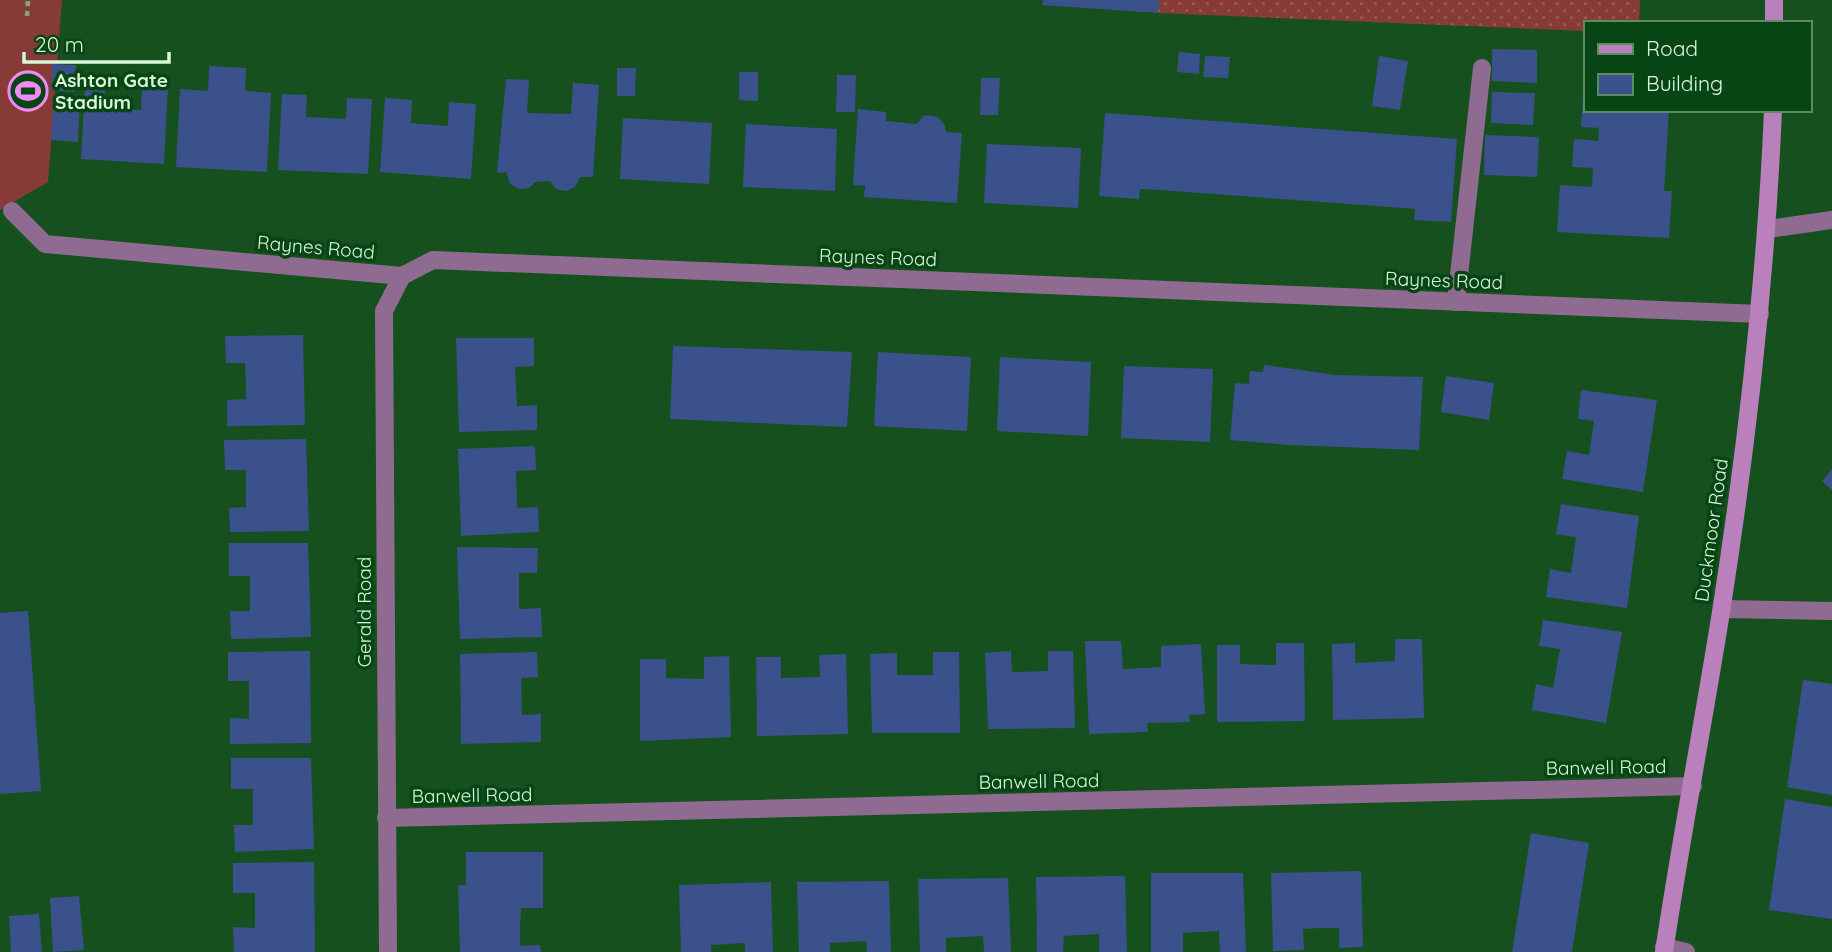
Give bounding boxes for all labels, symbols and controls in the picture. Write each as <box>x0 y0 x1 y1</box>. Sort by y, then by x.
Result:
scale bar <box>24 21 170 65</box>
legend <box>1584 21 1811 112</box>
text: 20 m <box>35 31 84 57</box>
text: Road <box>1646 35 1698 61</box>
place label: Ashton Gate Stadium <box>55 68 168 114</box>
sports icon: Ashton Gate Stadium <box>7 70 49 112</box>
text: Building <box>1646 70 1723 96</box>
street label: Raynes Road <box>256 230 376 264</box>
street label: Raynes Road <box>819 243 937 271</box>
street label: Raynes Road <box>1385 266 1503 294</box>
street label: Duckmoor Road <box>1689 457 1733 603</box>
street label: Gerald Road <box>352 557 376 667</box>
street label: Banwell Road <box>1545 754 1667 780</box>
street label: Banwell Road <box>978 768 1100 794</box>
street label: Banwell Road <box>411 782 533 808</box>

